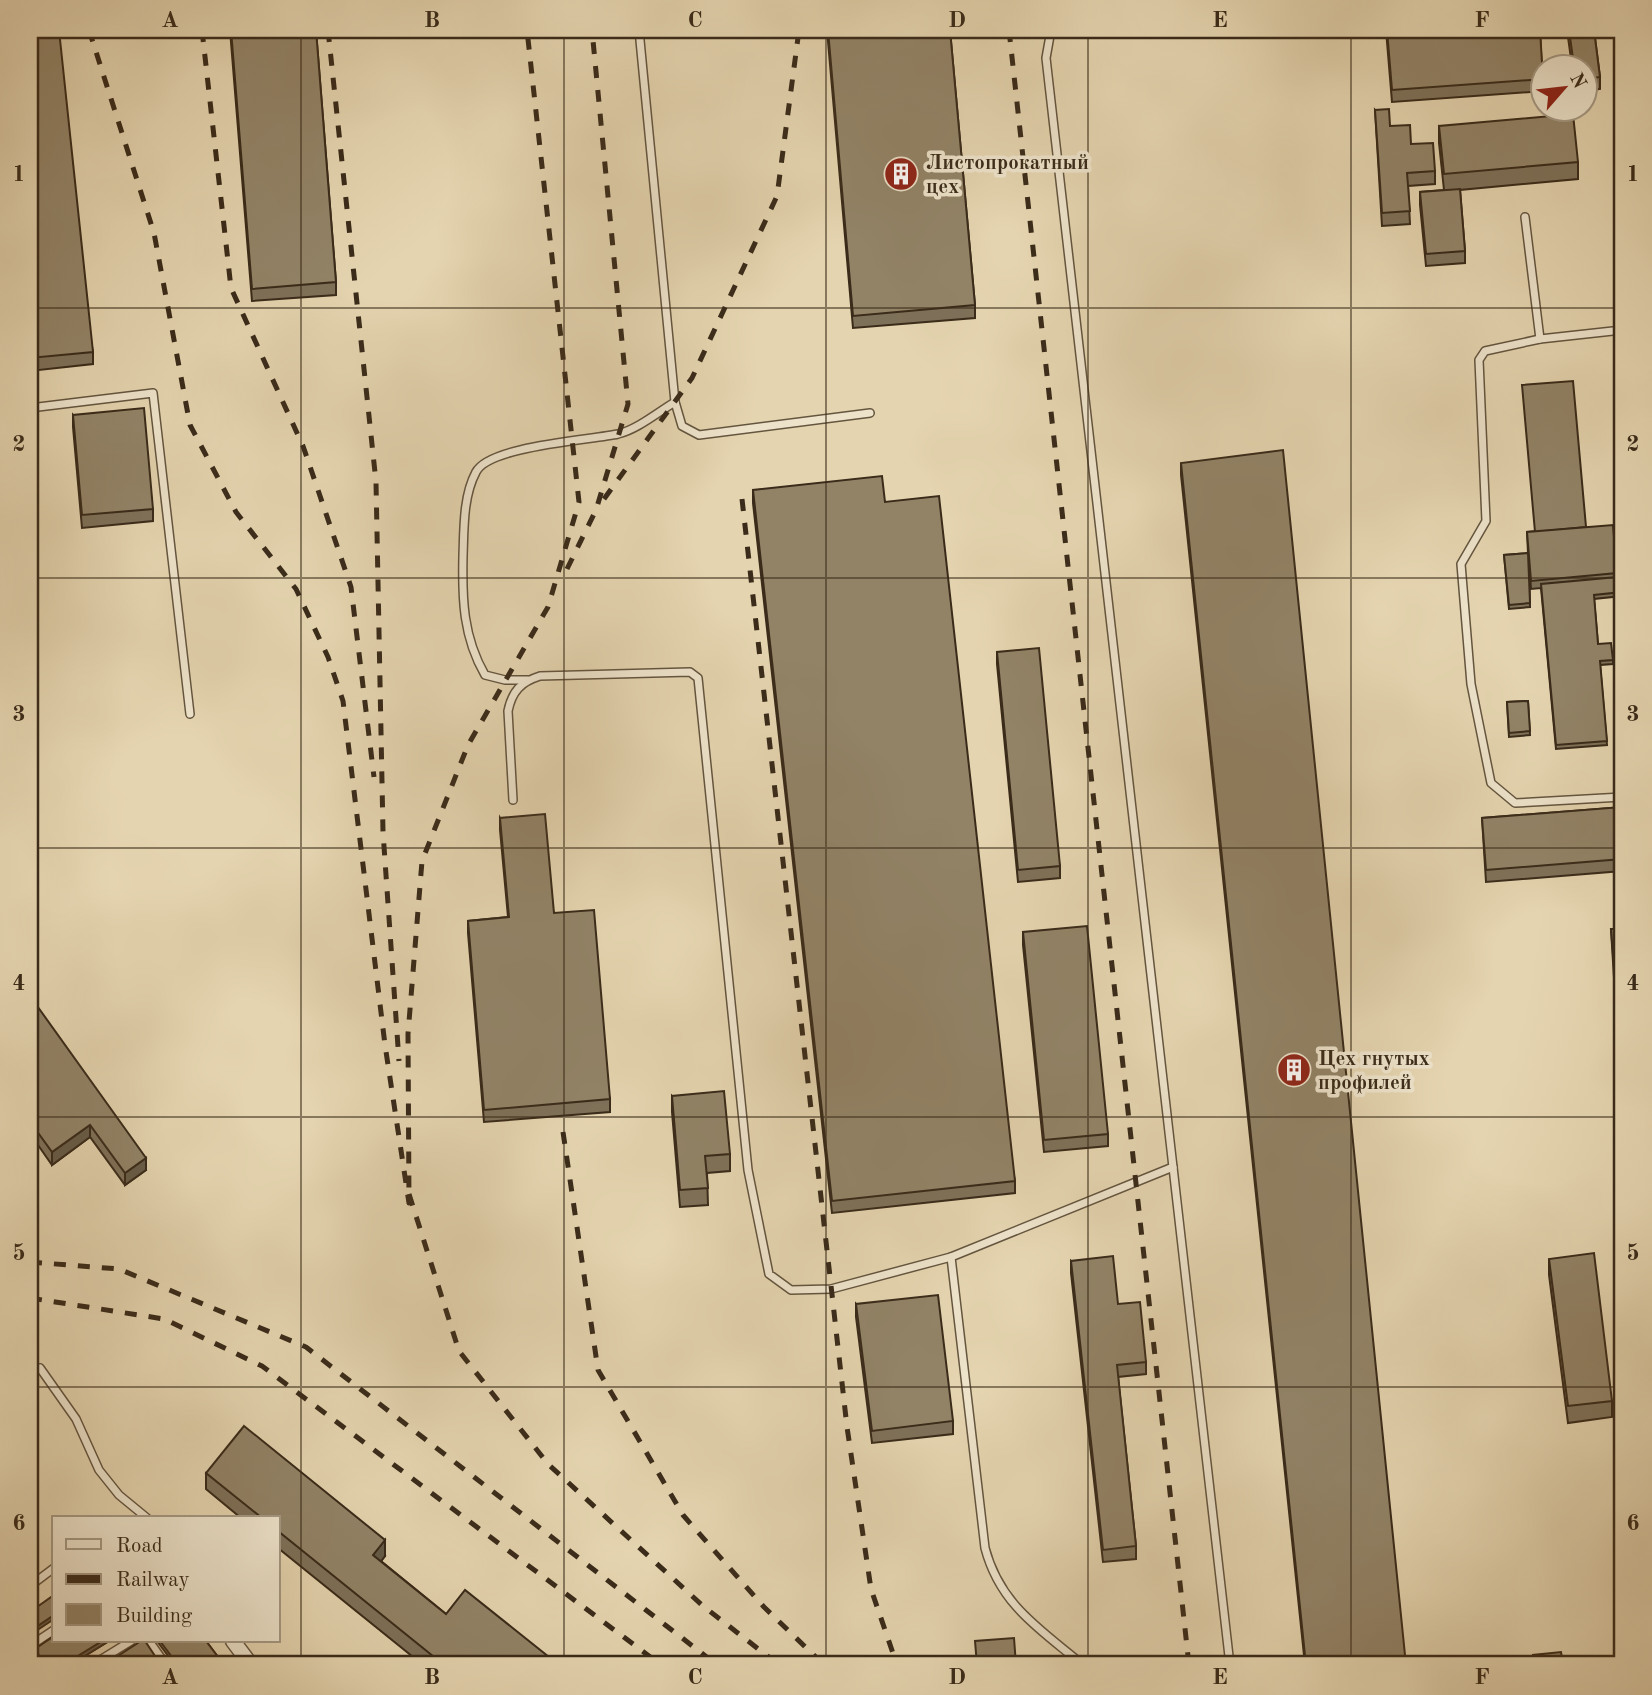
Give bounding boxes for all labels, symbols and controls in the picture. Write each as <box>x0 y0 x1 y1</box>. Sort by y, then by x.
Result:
text: A <box>161 9 179 32</box>
text: B <box>424 9 440 32</box>
text: C <box>687 9 703 32</box>
text: D <box>948 9 966 32</box>
text: E <box>1212 9 1228 32</box>
text: F <box>1474 9 1490 32</box>
north arrow <box>1530 52 1600 122</box>
text: N <box>1565 70 1589 92</box>
place label: Листопрокатный цех <box>926 153 1089 198</box>
building icon: Листопрокатный цех <box>882 155 920 193</box>
text: 1 <box>12 163 26 186</box>
text: 1 <box>1626 163 1640 186</box>
text: 2 <box>12 433 26 456</box>
text: 2 <box>1626 433 1640 456</box>
text: 3 <box>12 703 26 726</box>
text: 3 <box>1626 703 1640 726</box>
text: 4 <box>12 972 26 995</box>
text: 4 <box>1626 972 1640 995</box>
place label: Цех гнутых профилей <box>1318 1049 1430 1094</box>
building icon: Цех гнутых профилей <box>1275 1051 1313 1089</box>
text: 5 <box>12 1242 26 1265</box>
text: 5 <box>1626 1242 1640 1265</box>
text: 6 <box>12 1512 26 1535</box>
text: 6 <box>1626 1512 1640 1535</box>
legend <box>52 1516 280 1642</box>
text: Road <box>116 1536 163 1557</box>
text: Railway <box>116 1570 190 1591</box>
text: Building <box>116 1606 193 1627</box>
text: A <box>161 1666 179 1689</box>
text: B <box>424 1666 440 1689</box>
text: C <box>687 1666 703 1689</box>
text: D <box>948 1666 966 1689</box>
text: E <box>1212 1666 1228 1689</box>
text: F <box>1474 1666 1490 1689</box>

